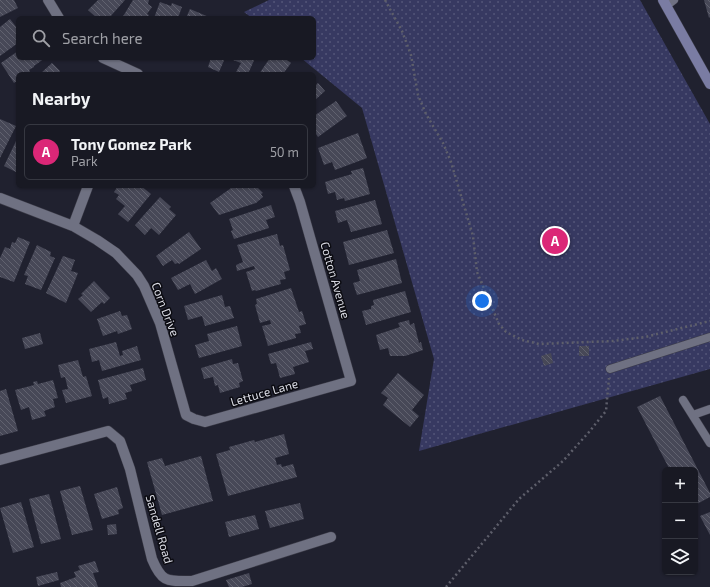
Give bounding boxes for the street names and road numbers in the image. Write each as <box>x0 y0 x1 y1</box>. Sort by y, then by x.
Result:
street label: Cotton Avenue <box>318 240 354 320</box>
street label: Corn Drive <box>149 280 183 338</box>
street label: Lettuce Lane <box>229 376 299 408</box>
street label: Sandell Road <box>144 493 176 565</box>

